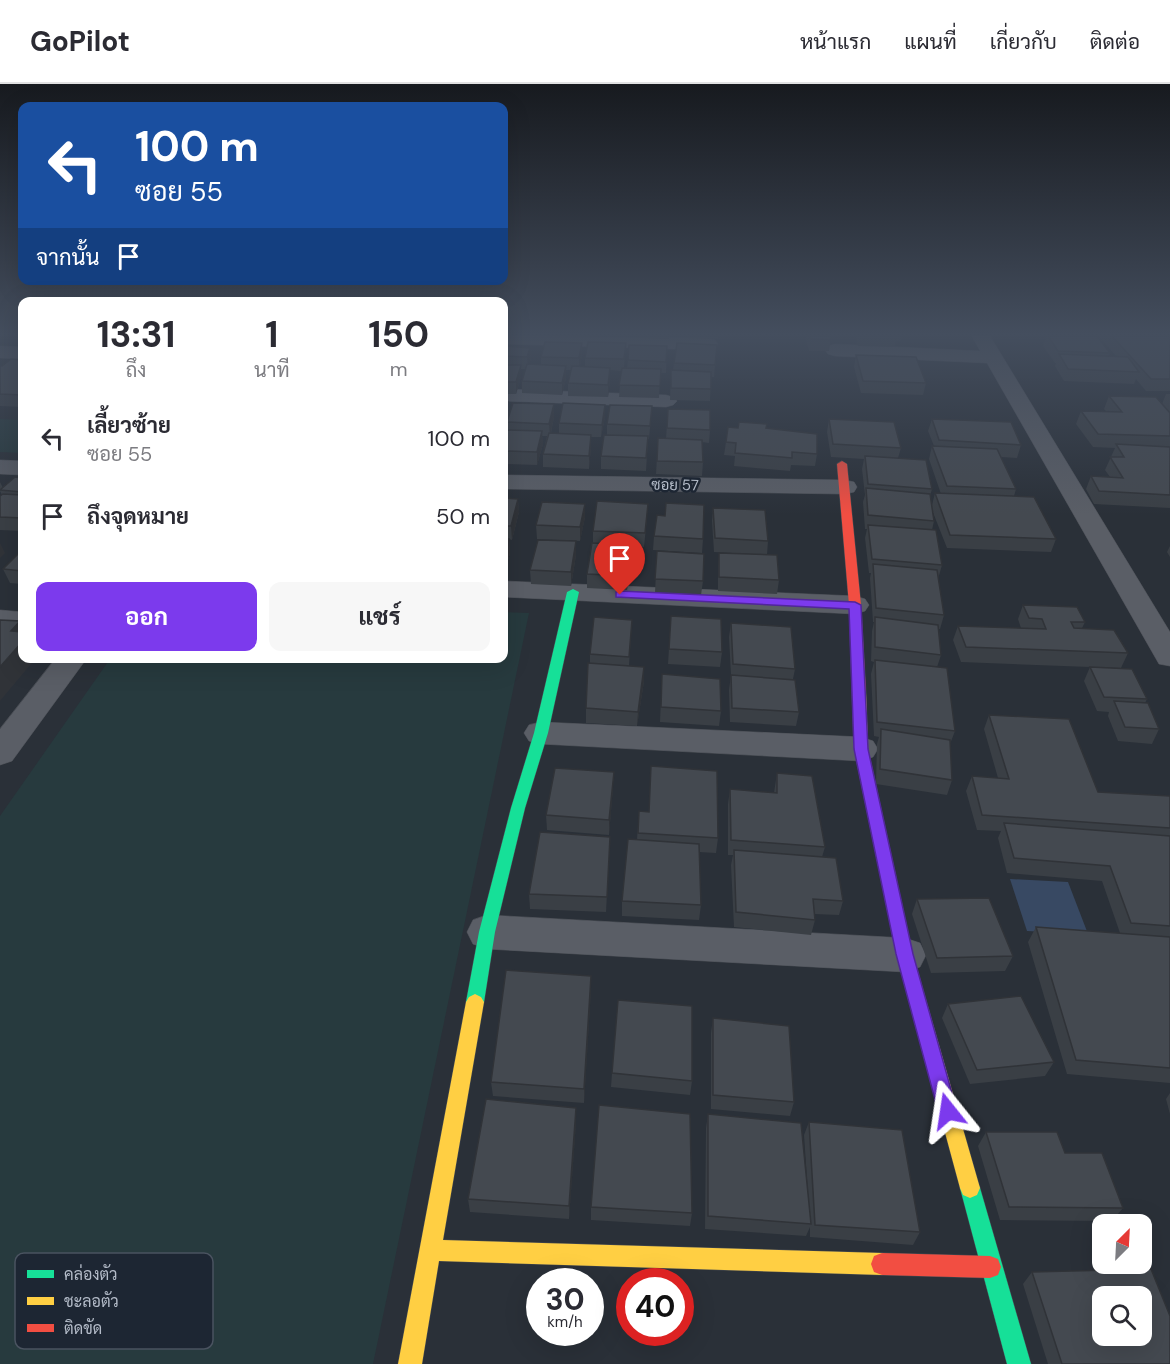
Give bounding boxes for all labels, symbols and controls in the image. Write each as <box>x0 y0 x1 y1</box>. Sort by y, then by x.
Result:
text: GoPilot <box>30 23 130 60</box>
text: หน้าแรก <box>800 28 871 56</box>
text: แผนที่ <box>904 28 957 56</box>
text: เกี่ยวกับ <box>990 28 1057 56</box>
text: ติดต่อ <box>1090 28 1140 56</box>
text: 100 m <box>135 119 259 174</box>
icon: left <box>36 126 114 204</box>
text: ซอย 55 <box>135 174 223 209</box>
icon: arrive <box>112 240 145 273</box>
text: จากนั้น <box>36 243 100 272</box>
text: 13:31 <box>97 311 175 358</box>
text: 1 <box>265 311 278 358</box>
text: 150 <box>368 311 429 358</box>
text: m <box>390 356 408 382</box>
text: ถึง <box>126 357 146 383</box>
text: นาที <box>254 357 290 383</box>
text: เลี้ยวซ้าย <box>87 411 171 440</box>
icon: left <box>36 422 69 455</box>
text: 100 m <box>428 424 490 453</box>
text: ซอย 55 <box>87 441 152 467</box>
street label: ซอย 57 <box>651 475 699 495</box>
icon: arrive <box>36 500 69 533</box>
text: ถึงจุดหมาย <box>87 502 189 531</box>
text: 50 m <box>436 502 490 531</box>
pin <box>594 533 645 595</box>
icon: arrive <box>603 542 636 575</box>
button: ออก <box>36 582 257 651</box>
button: แชร์ <box>269 582 490 651</box>
position arrow <box>916 1079 980 1143</box>
north arrow <box>1092 1214 1152 1274</box>
map controls <box>1092 1214 1152 1346</box>
legend <box>15 1253 213 1349</box>
text: คล่องตัว <box>64 1264 118 1285</box>
speed limit sign: 40 <box>616 1268 694 1346</box>
text: 30 <box>545 1280 585 1319</box>
button: search <box>1092 1286 1152 1346</box>
text: ชะลอตัว <box>64 1291 119 1312</box>
text: km/h <box>547 1312 583 1332</box>
text: ติดขัด <box>64 1318 102 1339</box>

